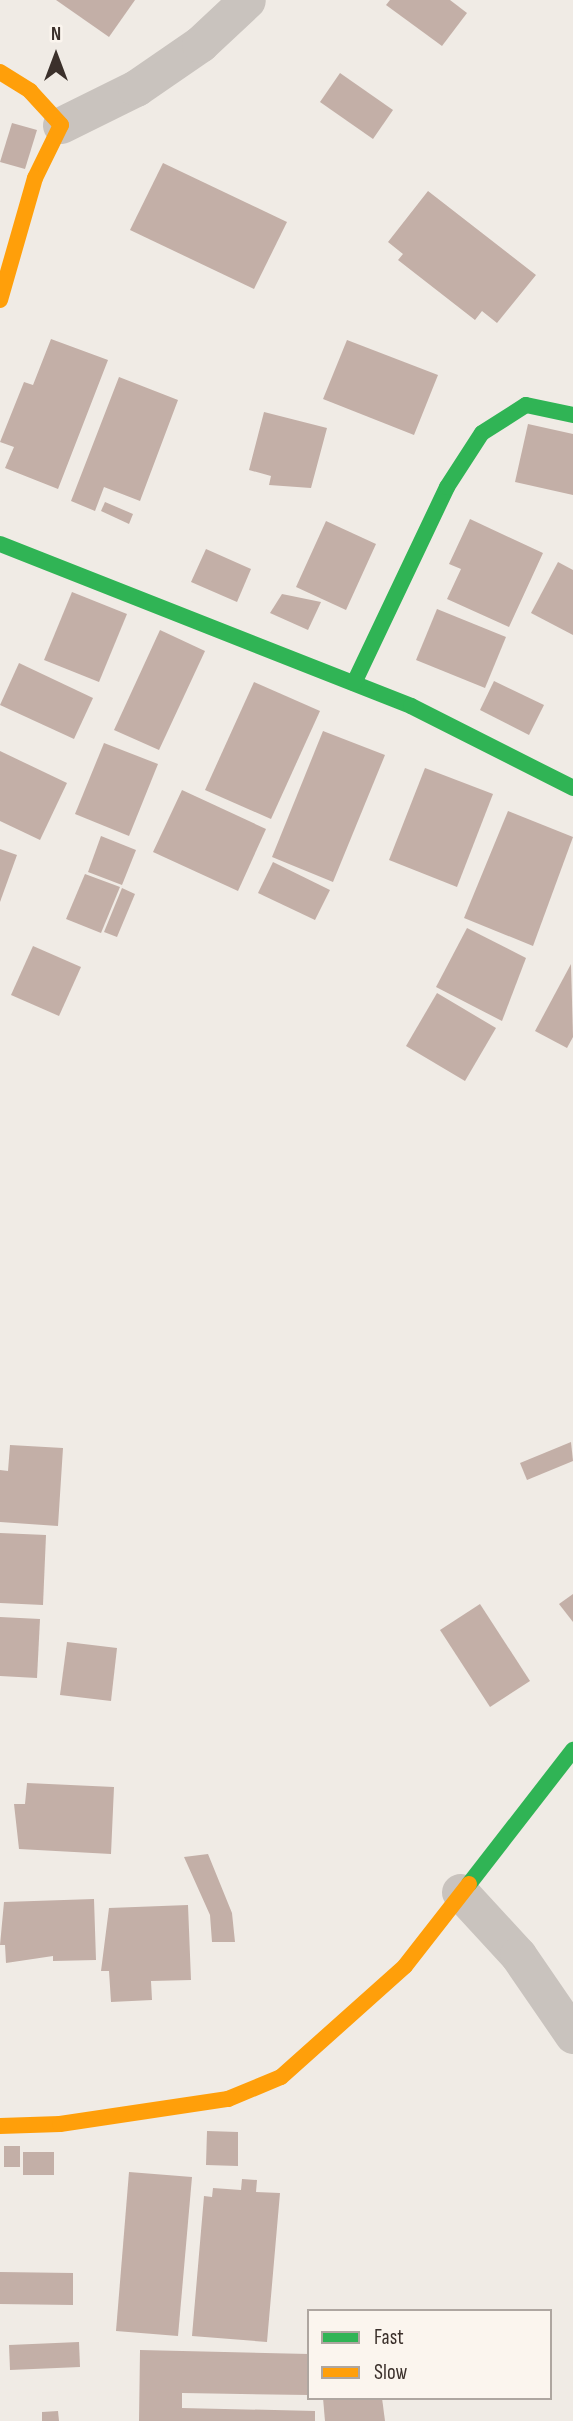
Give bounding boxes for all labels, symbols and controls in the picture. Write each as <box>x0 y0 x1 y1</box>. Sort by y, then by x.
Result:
north arrow <box>21 21 91 91</box>
text: N <box>51 23 61 46</box>
legend <box>307 2309 552 2400</box>
text: Fast <box>374 2325 404 2350</box>
text: Slow <box>374 2360 407 2385</box>

